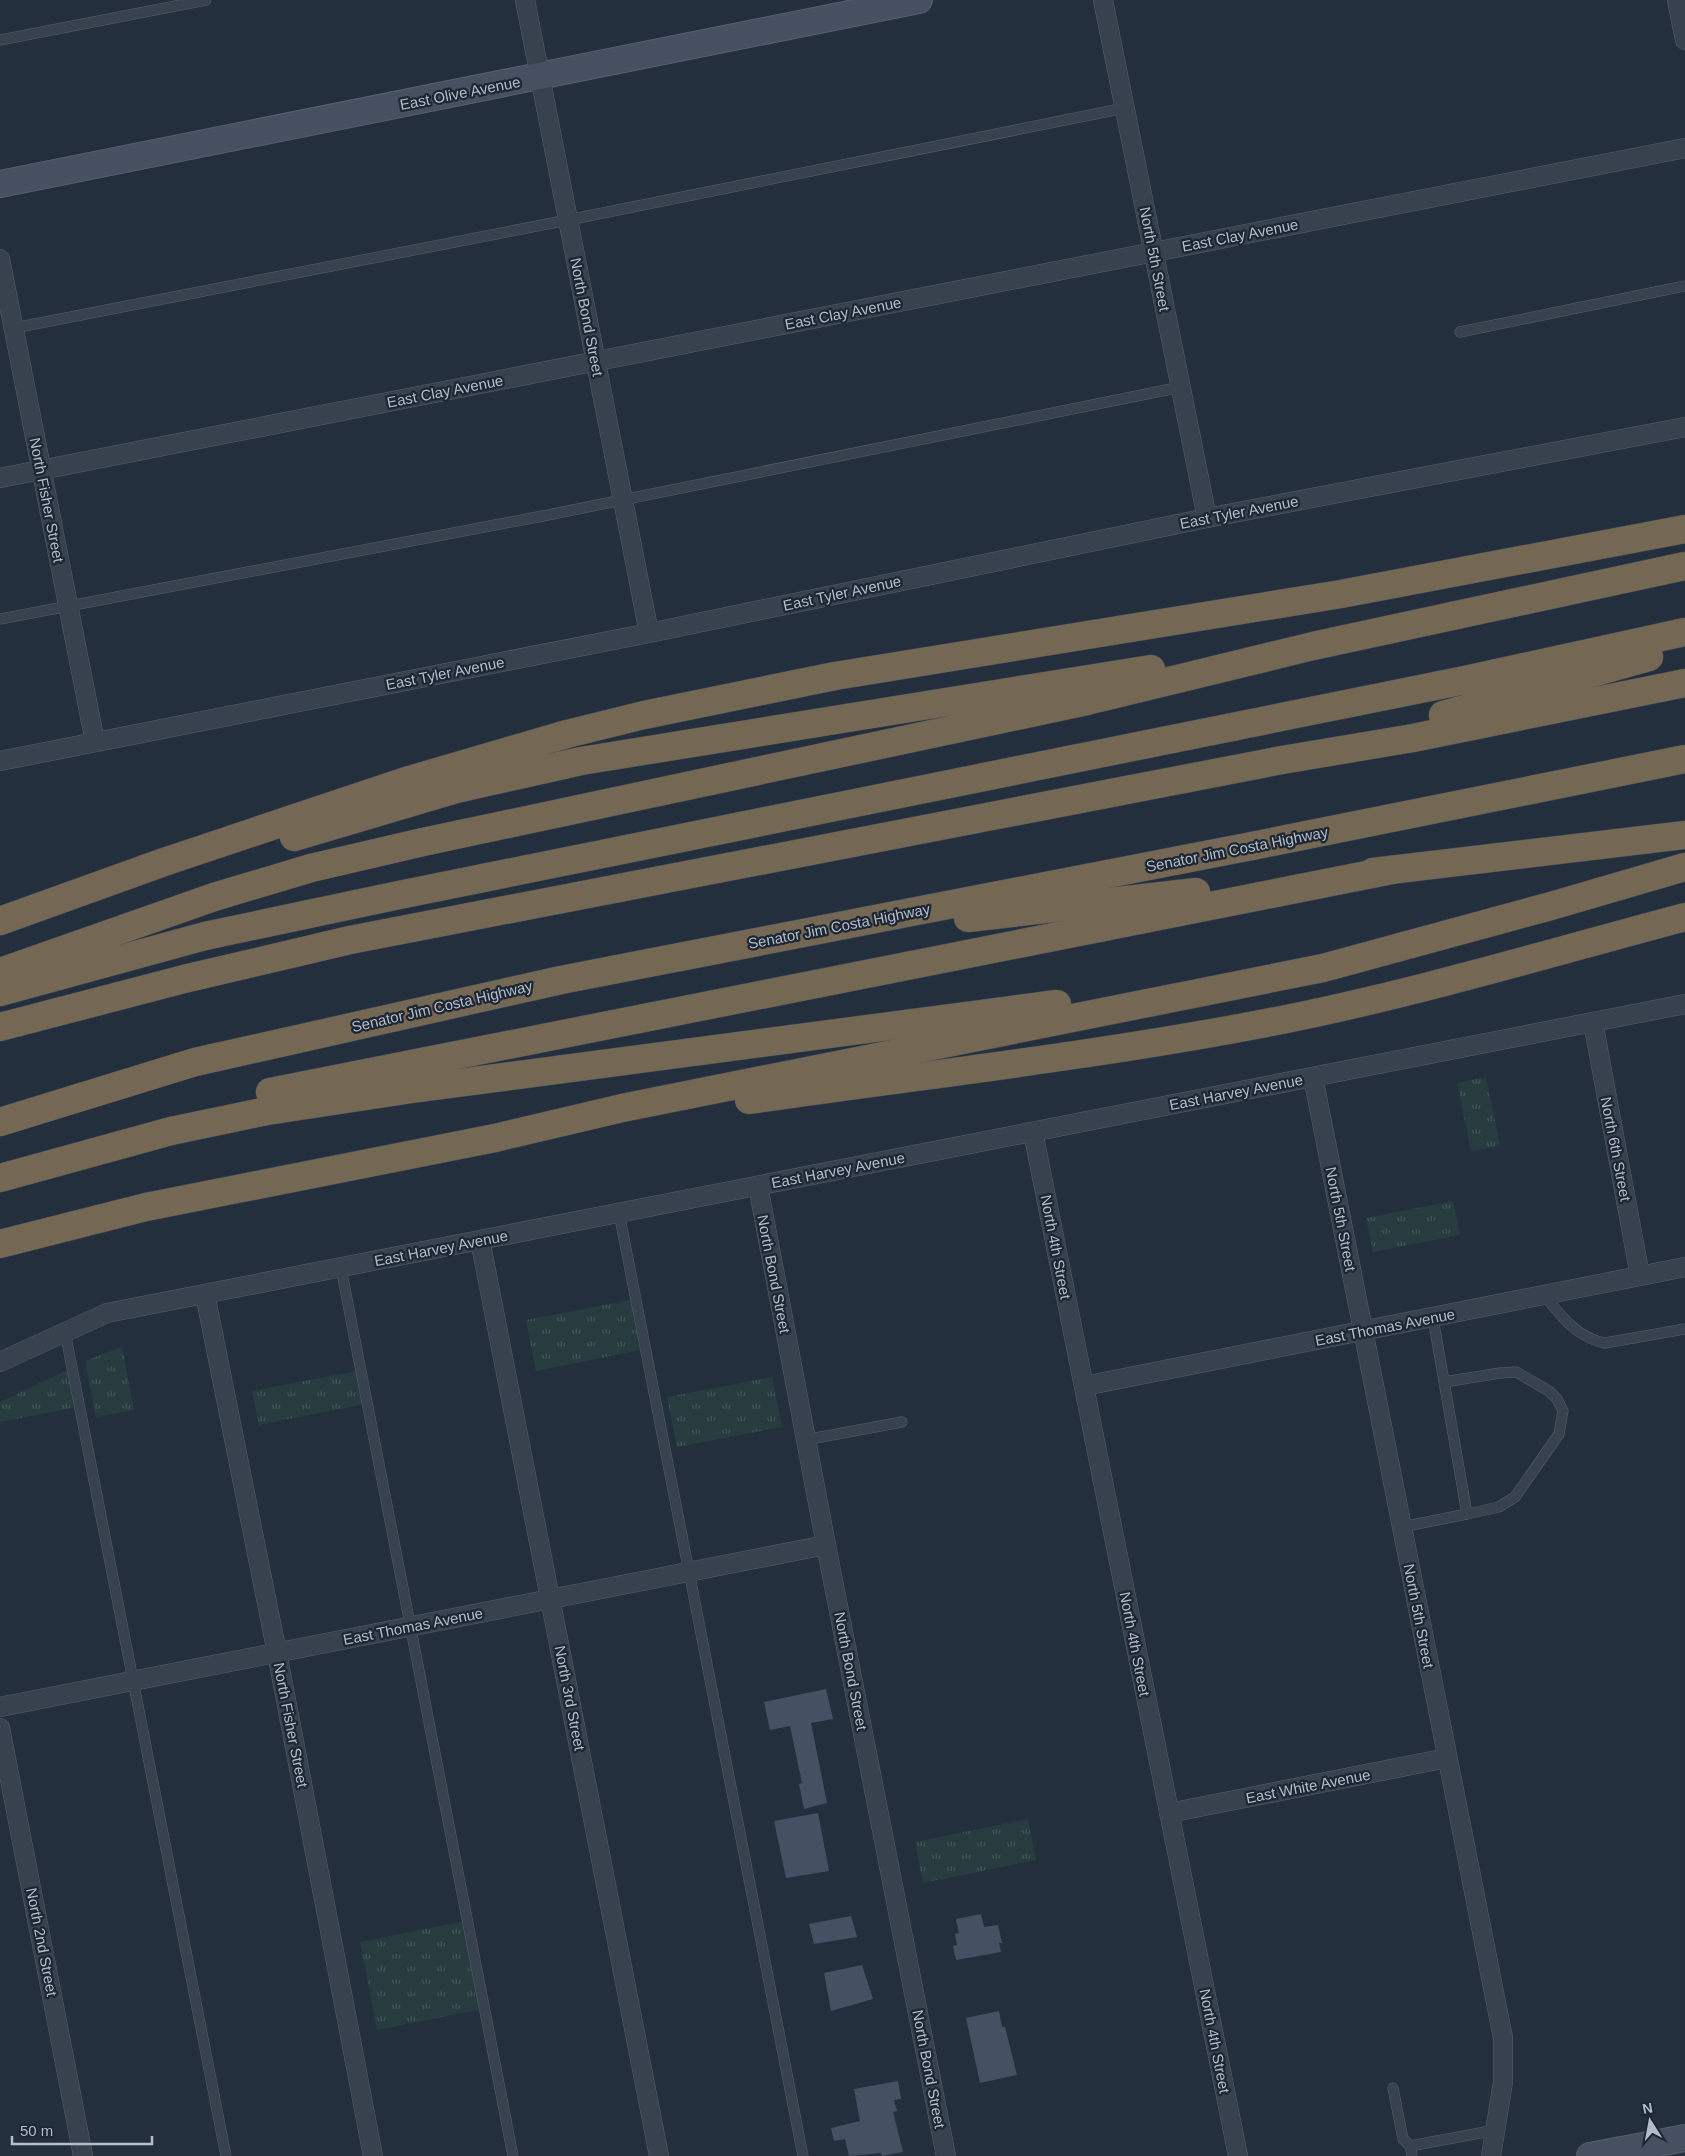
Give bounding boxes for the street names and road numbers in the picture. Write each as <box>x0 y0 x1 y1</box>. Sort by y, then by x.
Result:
street label: East Olive Avenue <box>398 73 522 113</box>
street label: North 5th Street <box>1137 205 1174 313</box>
street label: East Clay Avenue <box>1180 215 1300 255</box>
street label: North Bond Street <box>567 256 607 378</box>
street label: East Clay Avenue <box>783 293 903 333</box>
street label: East Clay Avenue <box>385 371 505 411</box>
street label: North Fisher Street <box>27 436 68 565</box>
street label: East Tyler Avenue <box>1178 492 1300 532</box>
street label: East Tyler Avenue <box>781 572 903 614</box>
street label: East Tyler Avenue <box>384 653 506 693</box>
street label: Senator Jim Costa Highway <box>1145 823 1330 875</box>
street label: Senator Jim Costa Highway <box>747 900 932 952</box>
street label: Senator Jim Costa Highway <box>350 977 535 1035</box>
street label: East Harvey Avenue <box>1168 1071 1304 1113</box>
street label: North 6th Street <box>1598 1095 1635 1203</box>
street label: East Harvey Avenue <box>770 1149 906 1191</box>
street label: North 5th Street <box>1323 1165 1360 1273</box>
street label: North 4th Street <box>1038 1193 1075 1301</box>
street label: North Bond Street <box>754 1213 794 1335</box>
street label: East Harvey Avenue <box>373 1227 509 1269</box>
street label: East Thomas Avenue <box>1314 1305 1456 1349</box>
street label: North 5th Street <box>1401 1562 1438 1670</box>
street label: North 4th Street <box>1117 1590 1154 1698</box>
street label: East Thomas Avenue <box>342 1604 484 1648</box>
street label: North Bond Street <box>831 1610 871 1732</box>
street label: North 3rd Street <box>551 1644 589 1753</box>
street label: North Fisher Street <box>271 1661 312 1790</box>
street label: East White Avenue <box>1244 1766 1372 1806</box>
street label: North 2nd Street <box>23 1886 61 1998</box>
street label: North 4th Street <box>1197 1987 1234 2095</box>
street label: North Bond Street <box>909 2008 949 2130</box>

